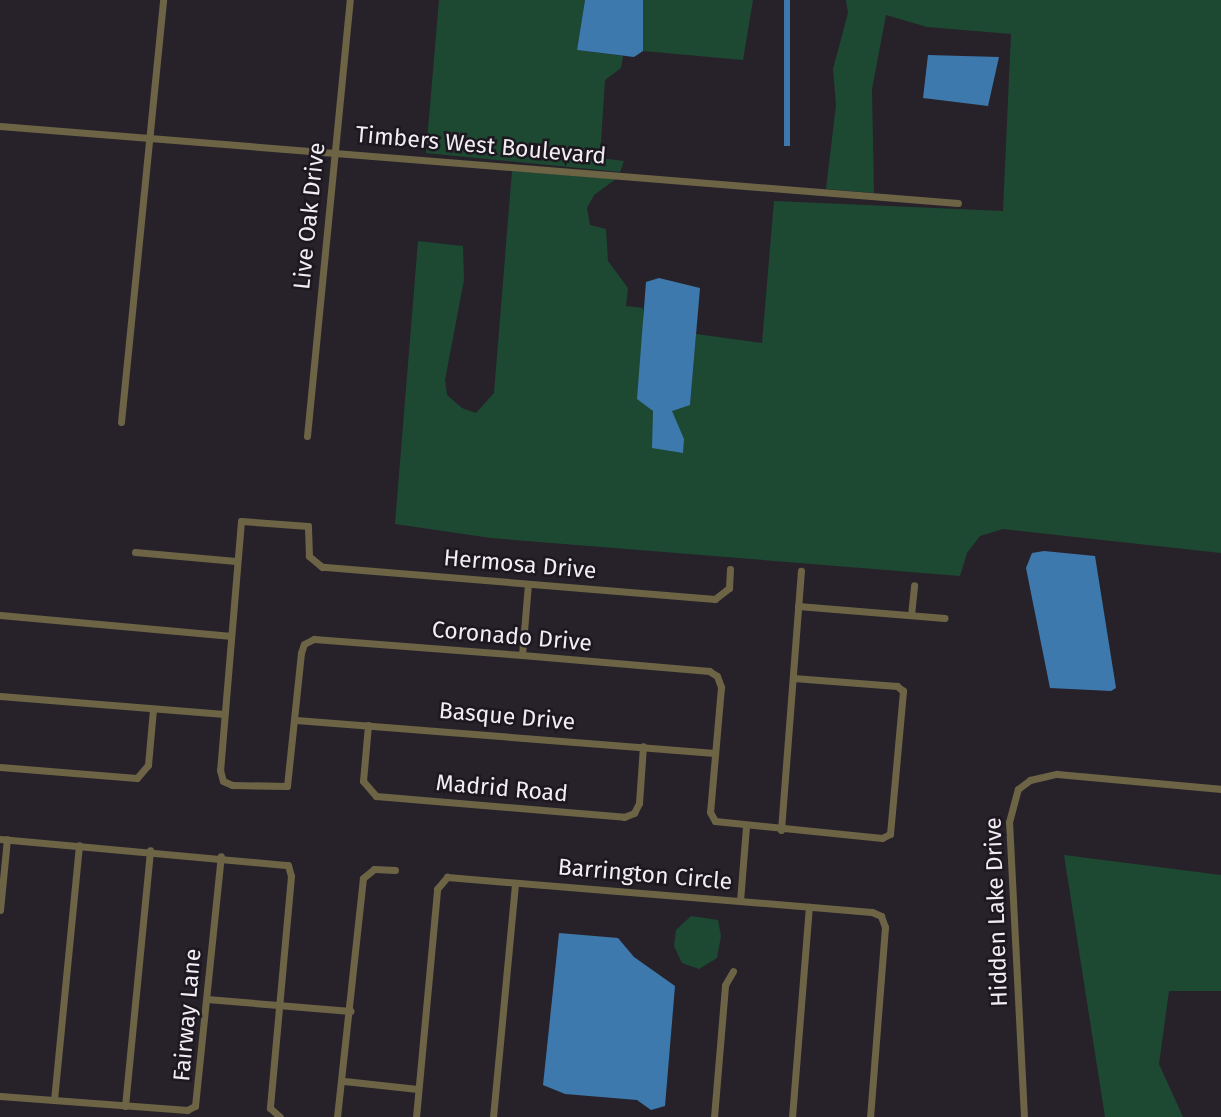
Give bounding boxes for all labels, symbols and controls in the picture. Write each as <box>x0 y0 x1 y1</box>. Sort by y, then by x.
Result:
street label: Timbers West Boulevard <box>355 120 607 170</box>
street label: Live Oak Drive <box>288 141 330 291</box>
street label: Hermosa Drive <box>442 544 598 584</box>
street label: Coronado Drive <box>431 615 593 657</box>
street label: Basque Drive <box>438 696 576 736</box>
street label: Madrid Road <box>435 768 569 808</box>
street label: Hidden Lake Drive <box>979 817 1013 1007</box>
street label: Barrington Circle <box>557 853 733 895</box>
street label: Fairway Lane <box>167 947 207 1083</box>

